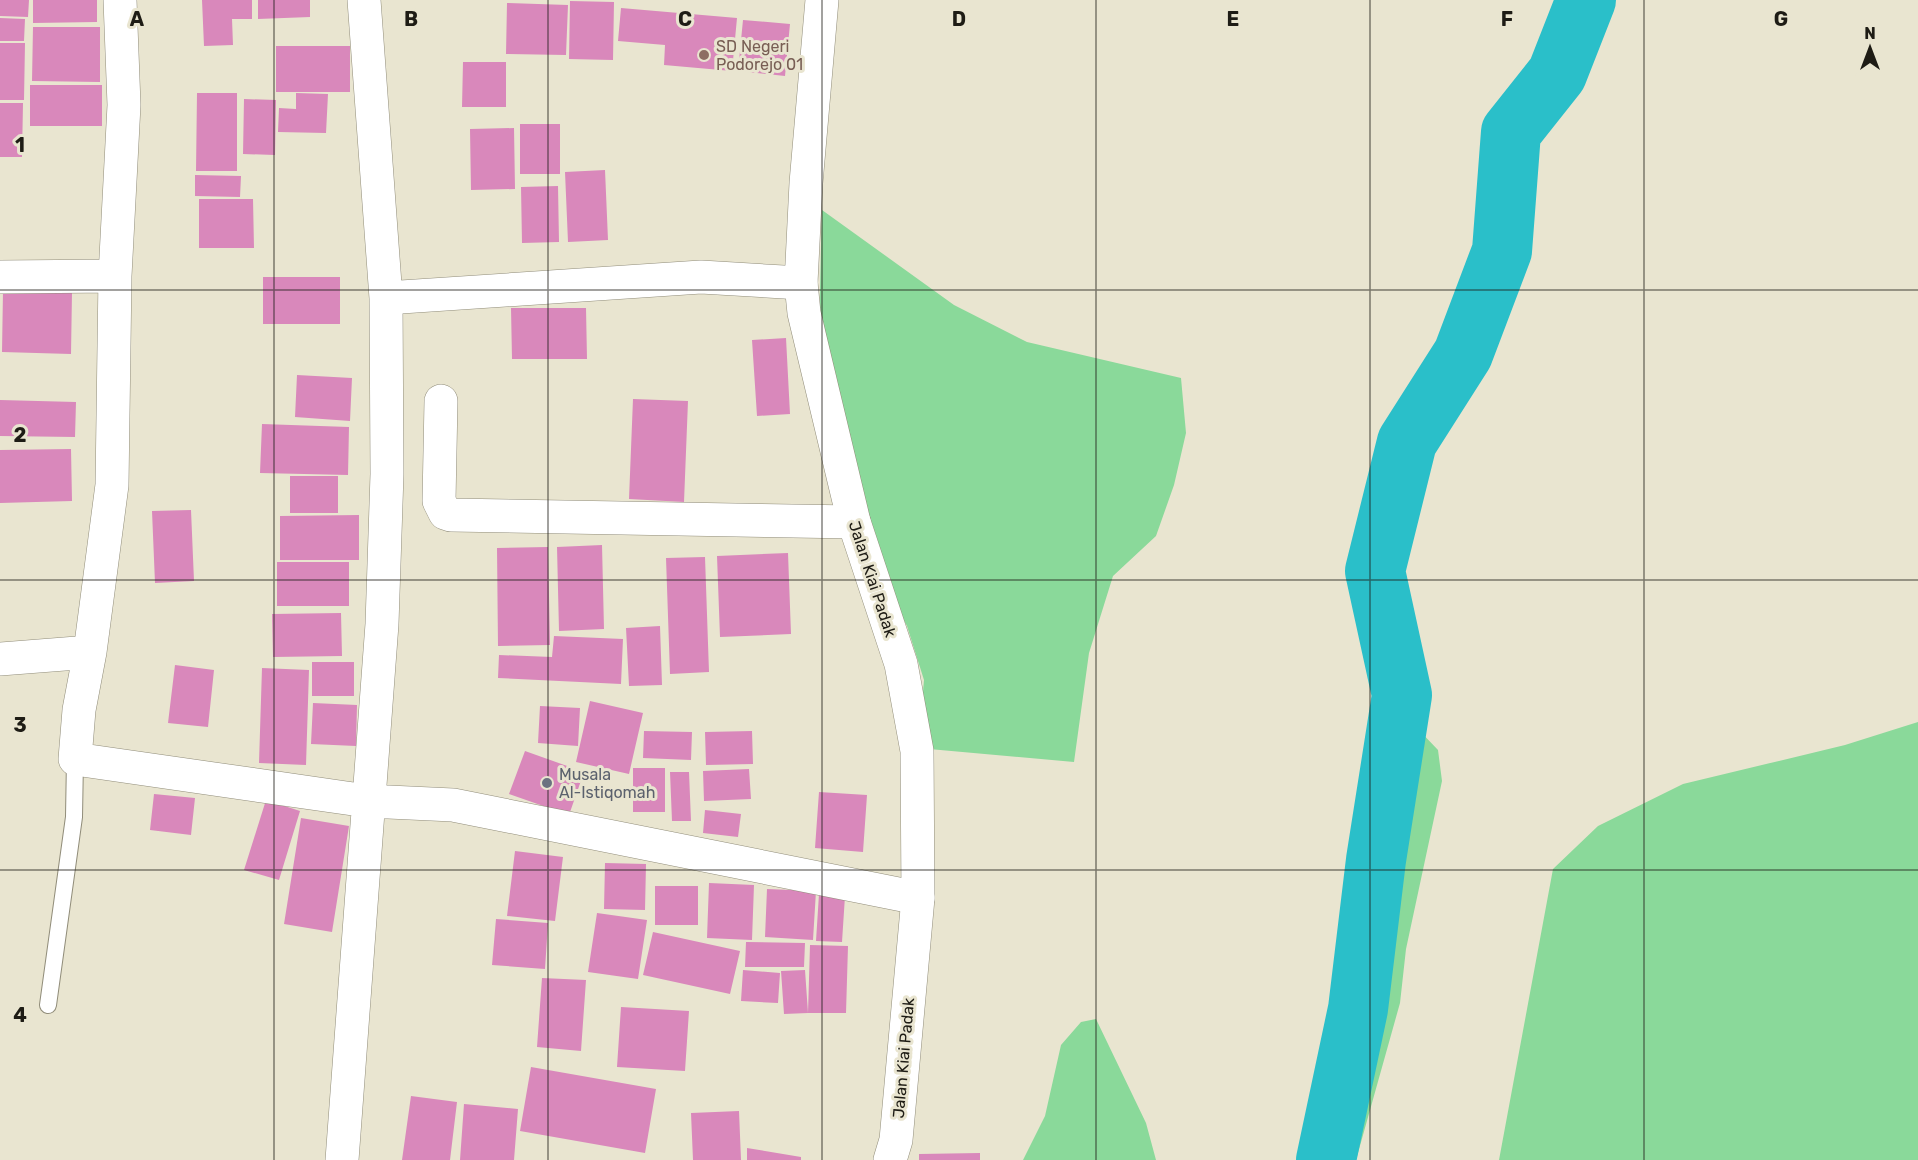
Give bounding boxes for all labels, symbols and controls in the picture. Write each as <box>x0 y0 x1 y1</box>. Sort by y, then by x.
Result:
text: A <box>130 7 145 31</box>
text: B <box>404 7 418 31</box>
text: C <box>678 7 692 31</box>
text: D <box>952 7 966 31</box>
text: E <box>1227 7 1239 31</box>
text: F <box>1501 7 1513 31</box>
text: G <box>1774 7 1788 31</box>
north arrow <box>1840 18 1900 78</box>
text: N <box>1864 24 1876 43</box>
place label: SD Negeri Podorejo 01 <box>716 37 803 74</box>
marker: SD Negeri Podorejo 01 <box>697 48 711 62</box>
text: 1 <box>15 133 25 157</box>
text: 2 <box>14 423 27 447</box>
street label: Jalan Kiai Padak <box>845 519 900 640</box>
text: 3 <box>13 713 27 737</box>
place label: Musala Al-Istiqomah <box>559 765 655 802</box>
marker: Musala Al-Istiqomah <box>540 776 554 790</box>
street label: Jalan Kiai Padak <box>889 996 918 1119</box>
text: 4 <box>13 1003 27 1027</box>

